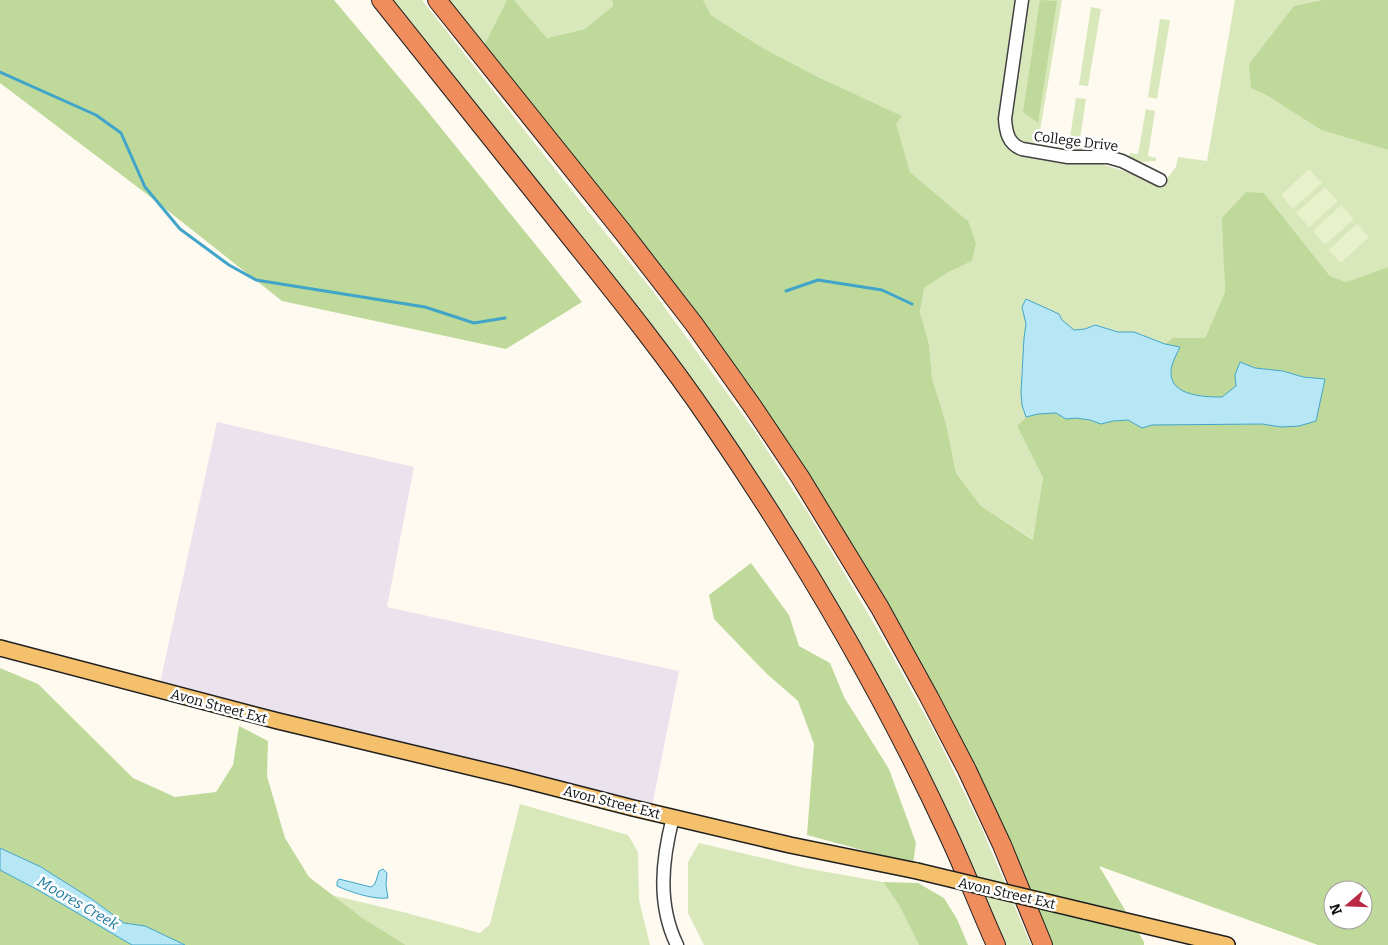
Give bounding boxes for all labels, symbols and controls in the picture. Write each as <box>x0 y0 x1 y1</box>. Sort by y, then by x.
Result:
street label: College Drive <box>1033 128 1119 155</box>
street label: Avon Street Ext <box>169 685 269 728</box>
street label: Avon Street Ext <box>562 782 662 823</box>
water label: Moores Creek <box>34 872 123 934</box>
street label: Avon Street Ext <box>957 874 1057 913</box>
north arrow <box>1323 880 1373 930</box>
text: N <box>1326 901 1346 917</box>

